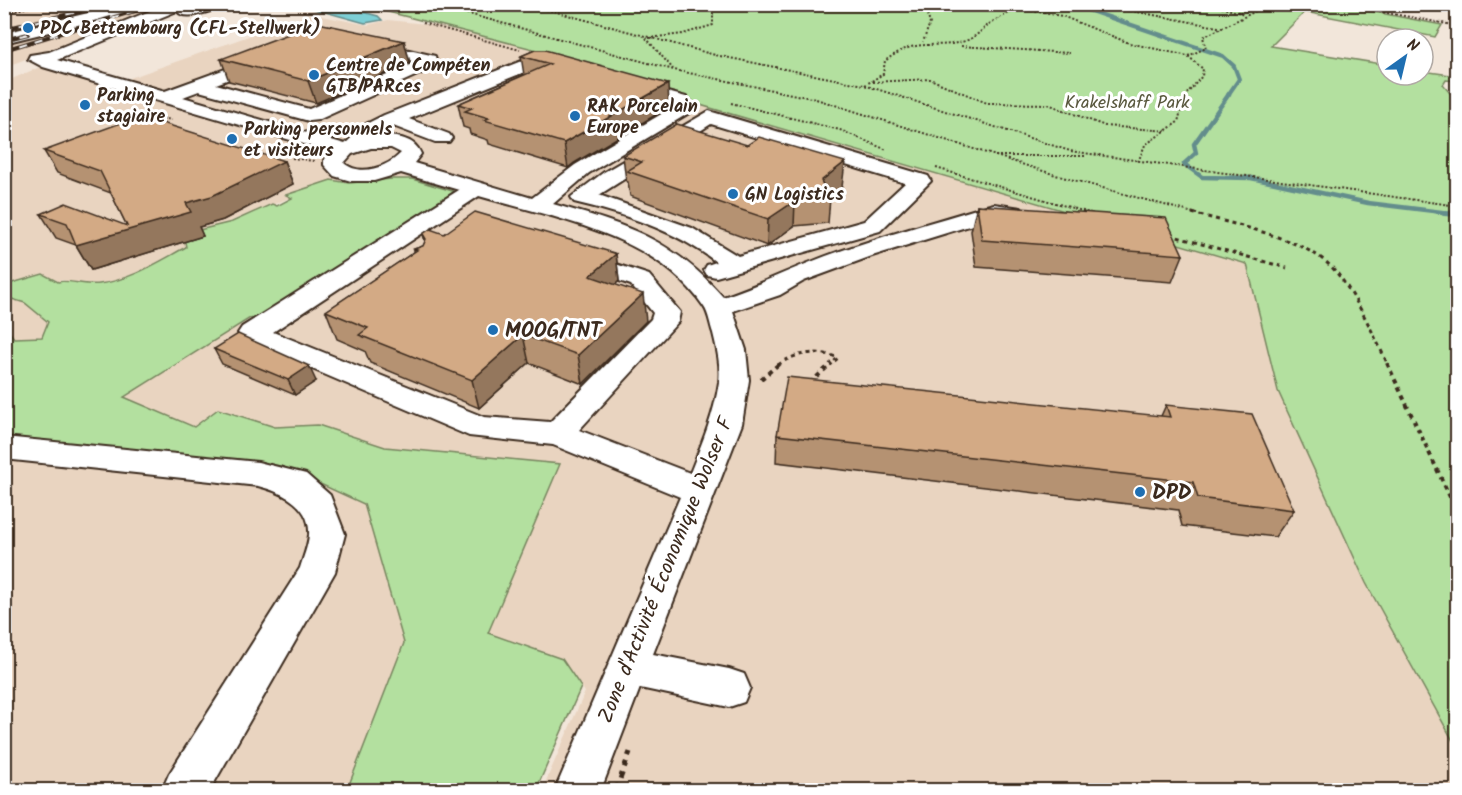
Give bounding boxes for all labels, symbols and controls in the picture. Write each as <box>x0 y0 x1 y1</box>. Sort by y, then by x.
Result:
place label: PDC Bettembourg (CFL-Stellwerk) <box>40 15 321 44</box>
marker: PDC Bettembourg (CFL-Stellwerk) <box>21 21 35 35</box>
north arrow <box>1375 27 1435 87</box>
text: N <box>1401 33 1424 59</box>
place label: Centre de Compéten GTB/PARces <box>326 52 490 102</box>
marker: Centre de Compéten GTB/PARces <box>307 68 321 82</box>
place label: Parking stagiaire <box>97 82 165 132</box>
park label: Krakelshaff Park <box>1064 89 1190 118</box>
place label: RAK Porcelain Europe <box>587 93 698 143</box>
marker: Parking stagiaire <box>78 98 92 112</box>
marker: RAK Porcelain Europe <box>568 109 582 123</box>
place label: Parking personnels et visiteurs <box>244 116 393 166</box>
marker: Parking personnels et visiteurs <box>225 132 239 146</box>
place label: GN Logistics <box>745 181 844 210</box>
marker: GN Logistics <box>726 187 740 201</box>
place label: MOOG/TNT <box>505 315 604 348</box>
marker: MOOG/TNT <box>486 323 500 337</box>
street label: Zone d'Activité Économique Wolser F <box>590 411 744 728</box>
place label: DPD <box>1152 477 1192 510</box>
marker: DPD <box>1133 485 1147 499</box>

